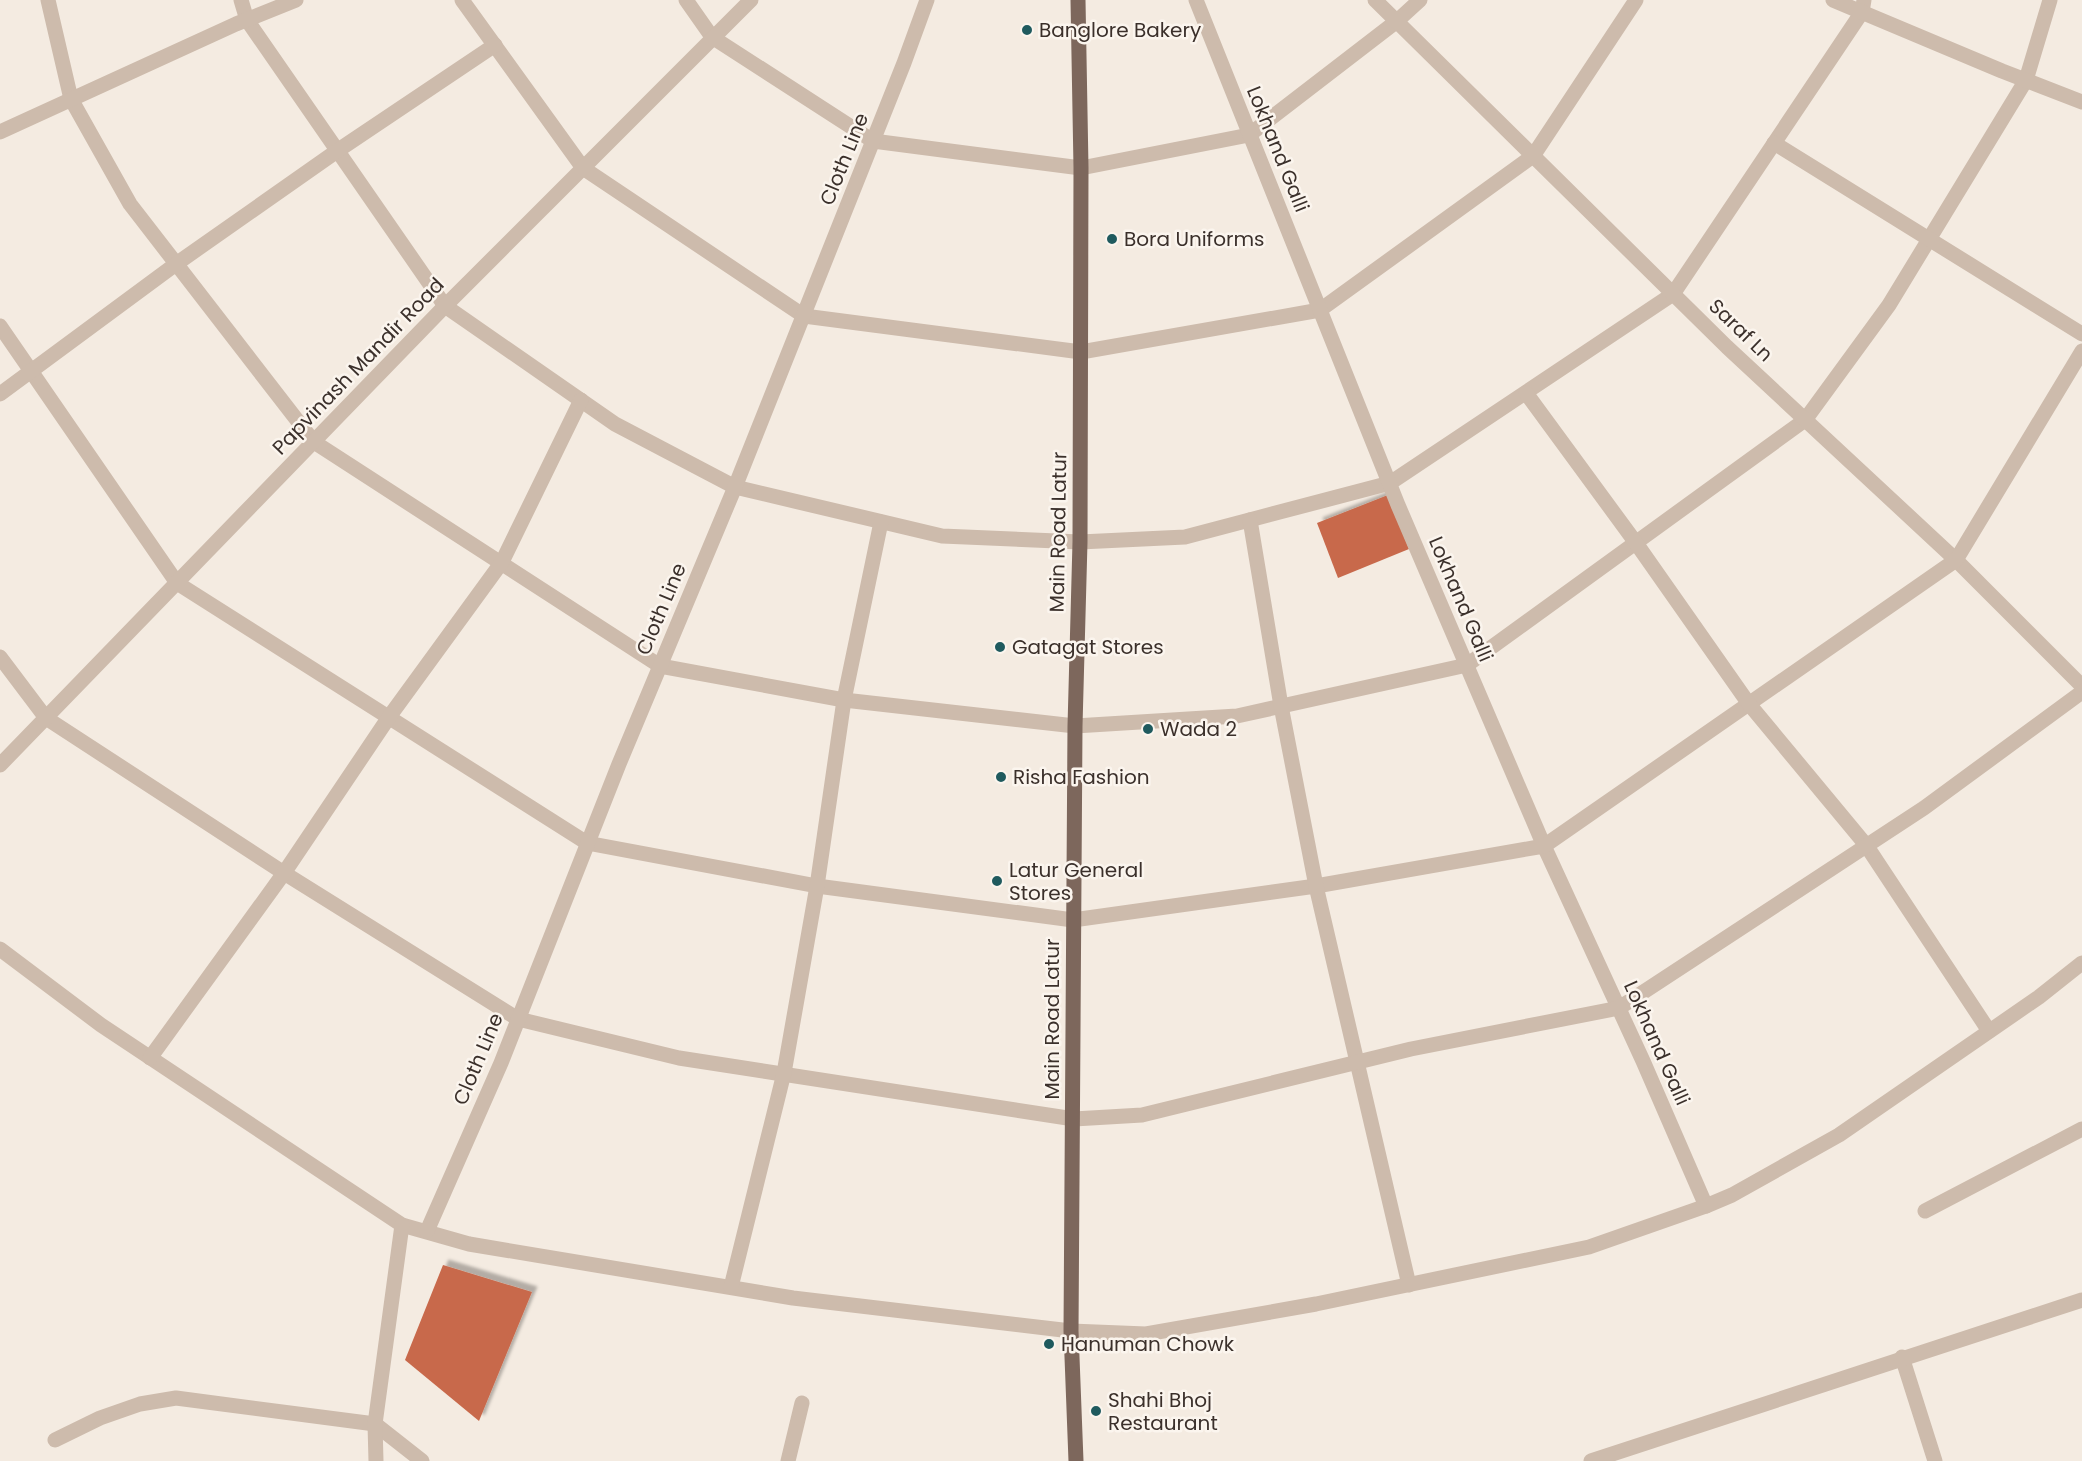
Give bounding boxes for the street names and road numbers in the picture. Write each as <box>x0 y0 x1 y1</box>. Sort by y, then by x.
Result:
street label: Lokhand Galli <box>1240 82 1316 216</box>
street label: Cloth Line <box>813 109 875 209</box>
street label: Papvinash Mandir Road <box>266 271 450 461</box>
street label: Saraf Ln <box>1703 292 1779 368</box>
street label: Main Road Latur <box>1043 451 1073 613</box>
street label: Lokhand Galli <box>1422 532 1500 666</box>
street label: Cloth Line <box>629 559 693 659</box>
street label: Main Road Latur <box>1038 939 1066 1099</box>
street label: Lokhand Galli <box>1617 976 1697 1110</box>
street label: Cloth Line <box>446 1009 510 1109</box>

